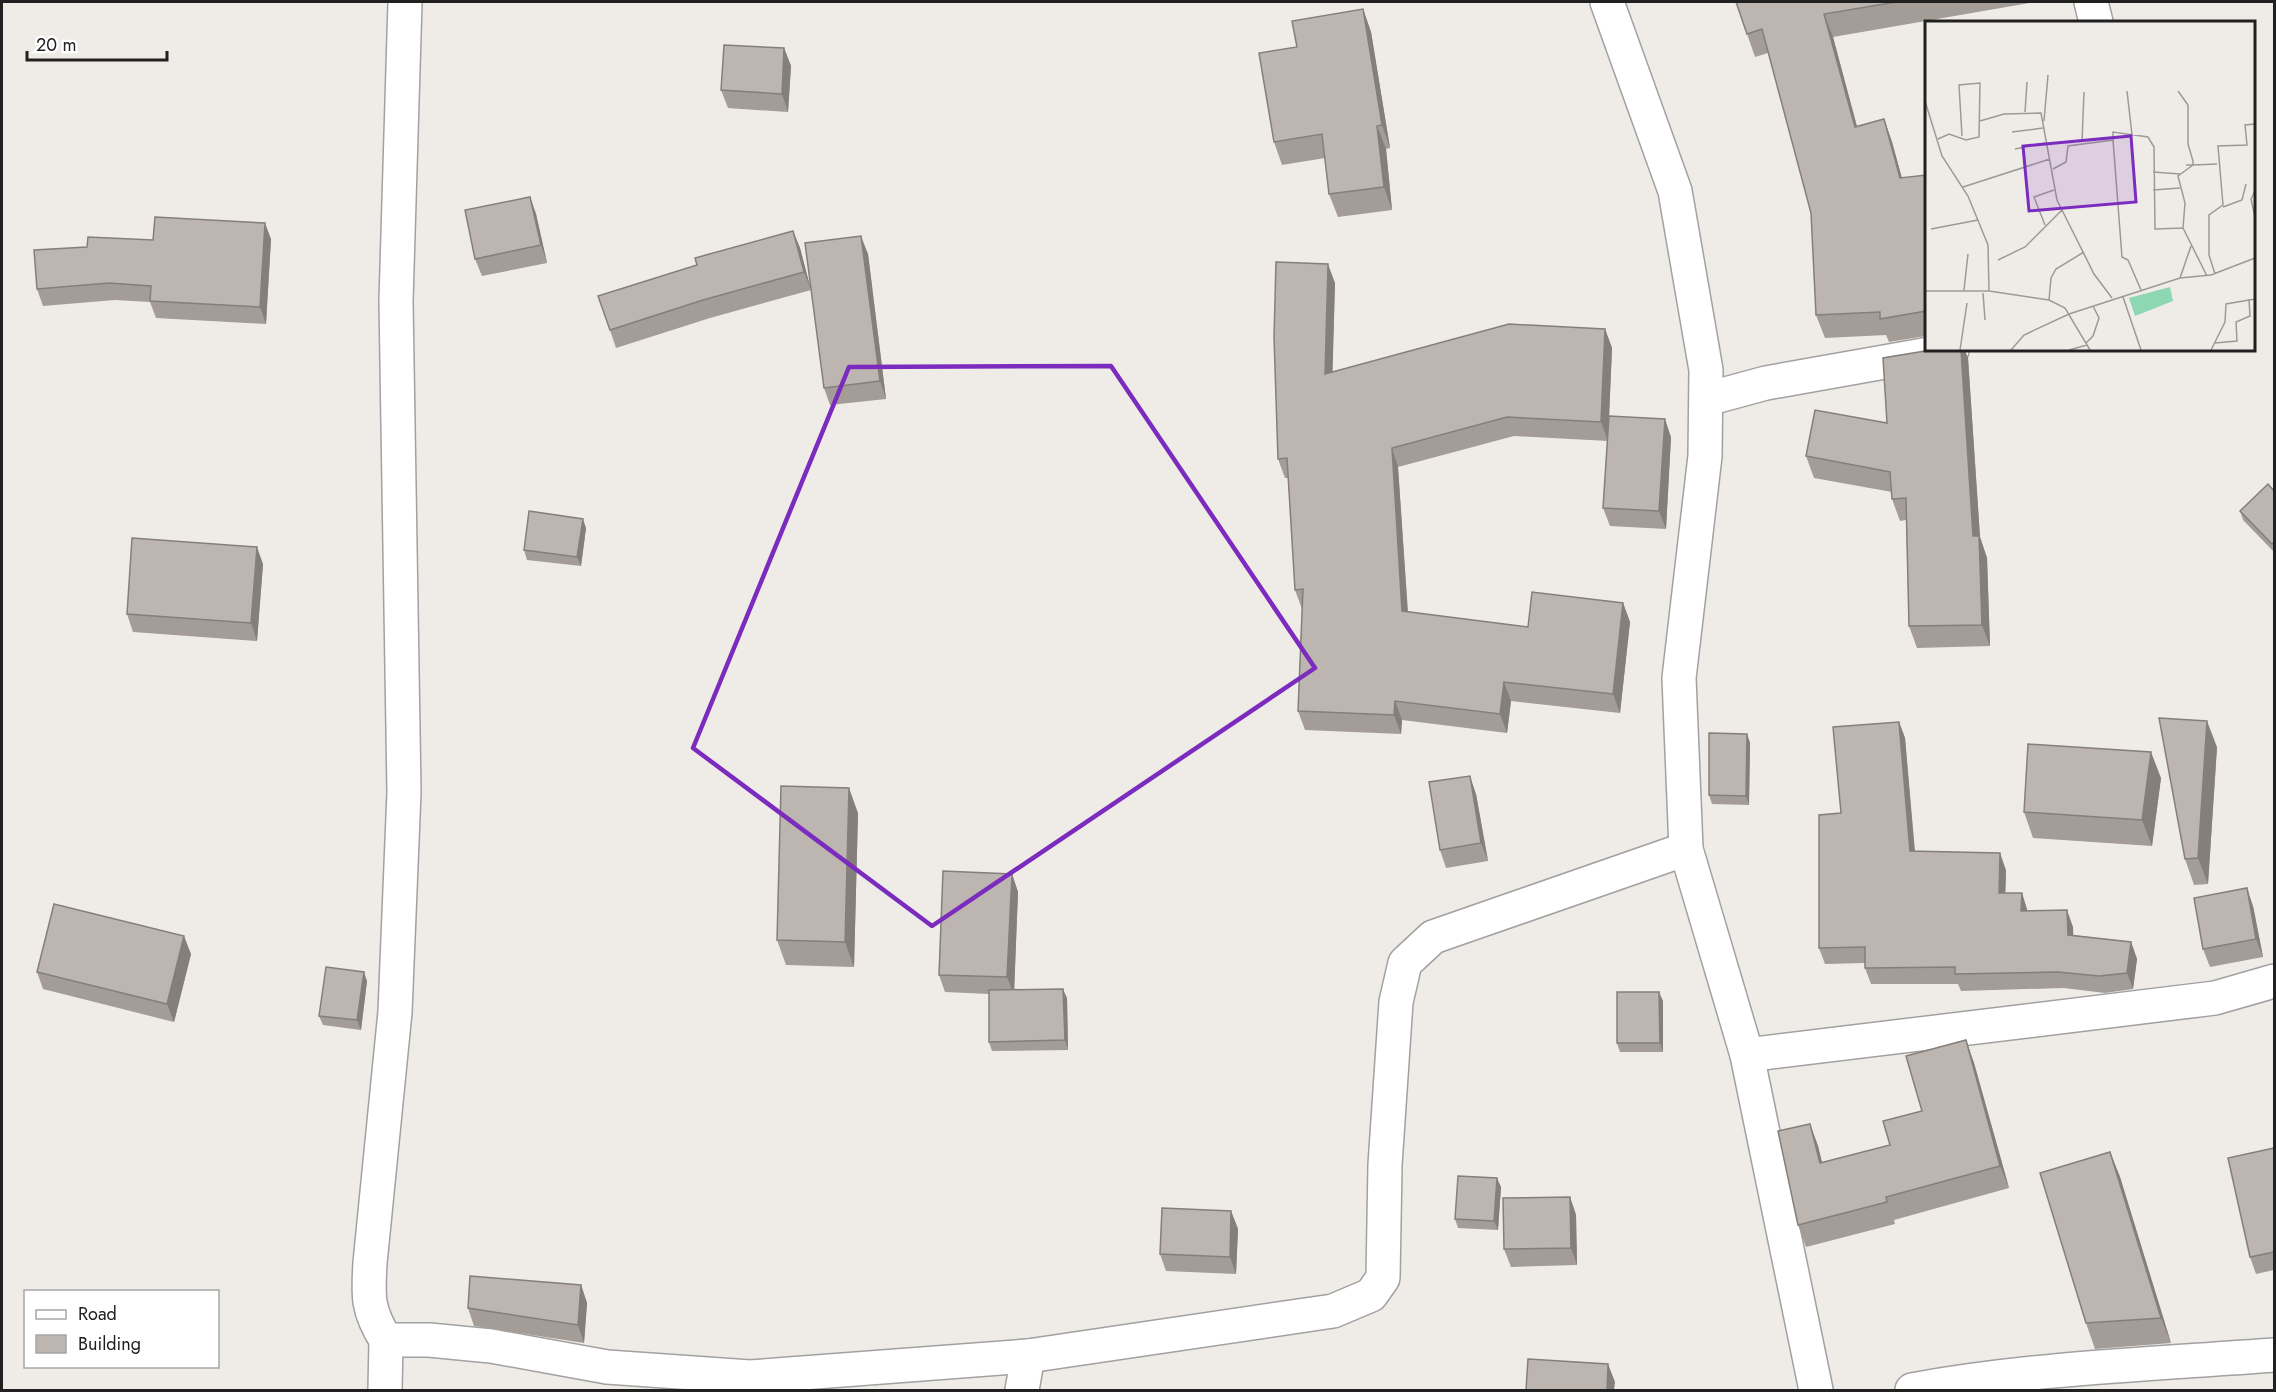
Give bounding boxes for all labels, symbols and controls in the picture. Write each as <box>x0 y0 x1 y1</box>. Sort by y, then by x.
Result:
inset map <box>1925 21 2255 351</box>
scale bar <box>27 24 166 62</box>
text: 20 m <box>36 32 76 58</box>
legend <box>24 1290 219 1368</box>
text: Road <box>78 1301 117 1327</box>
text: Building <box>78 1331 141 1357</box>

